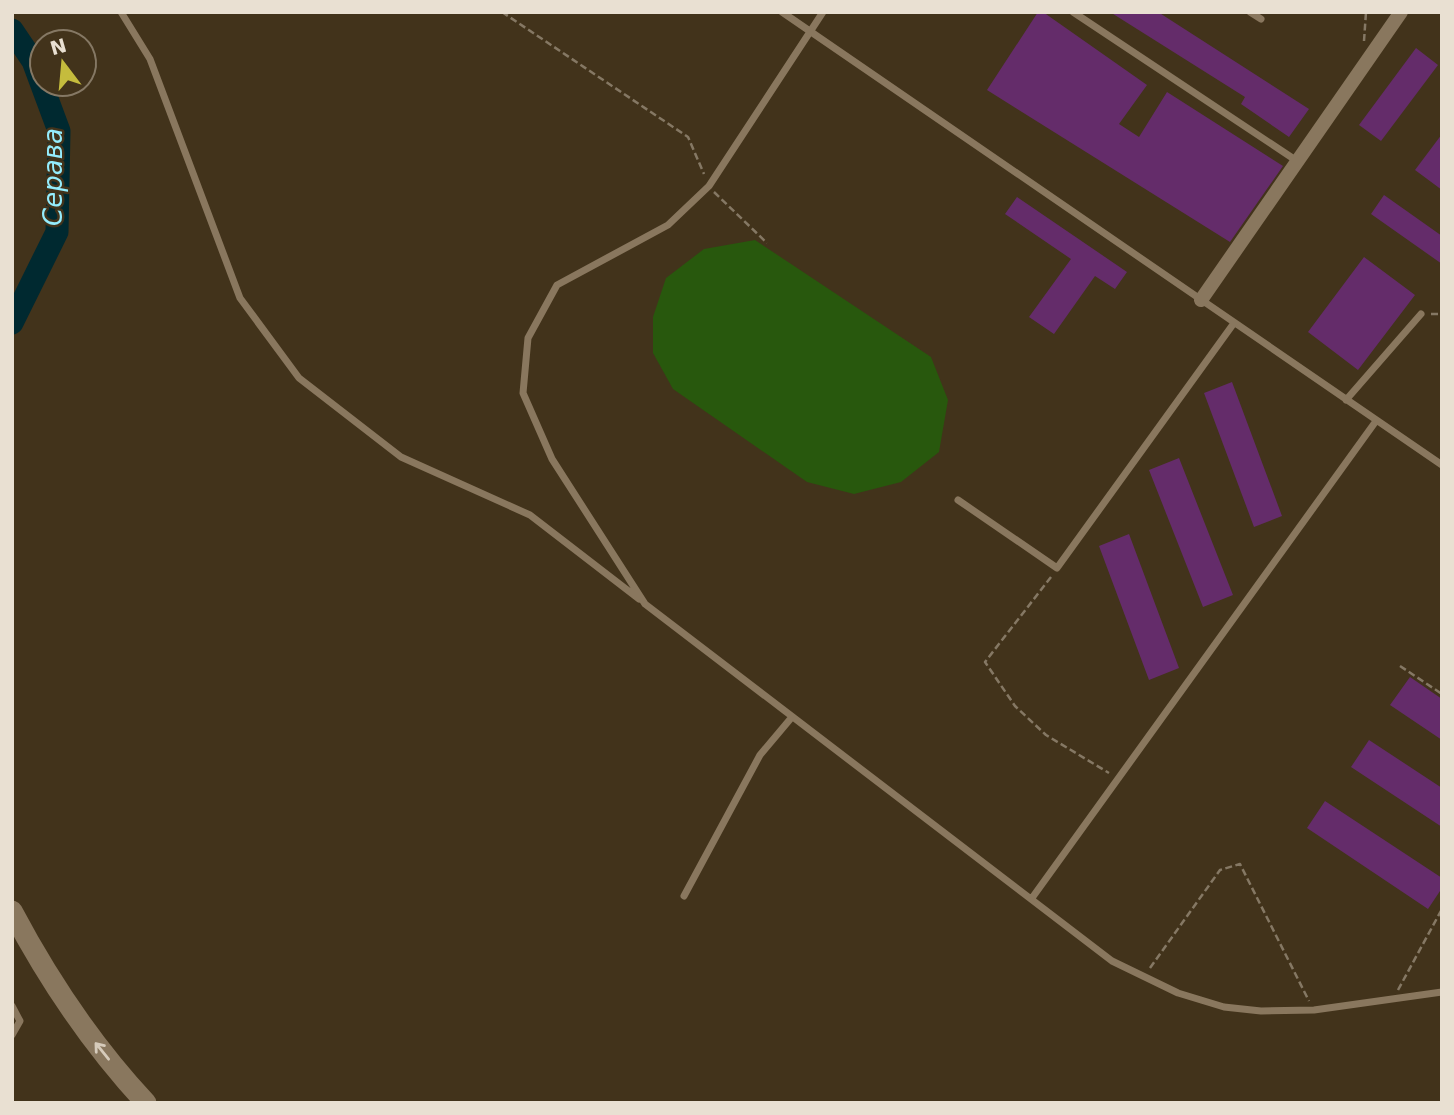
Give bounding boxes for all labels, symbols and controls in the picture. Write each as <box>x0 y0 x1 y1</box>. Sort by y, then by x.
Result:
north arrow <box>28 28 98 98</box>
text: N <box>48 34 69 59</box>
water label: Серава <box>38 128 68 226</box>
one-way arrow <box>94 1042 109 1060</box>

